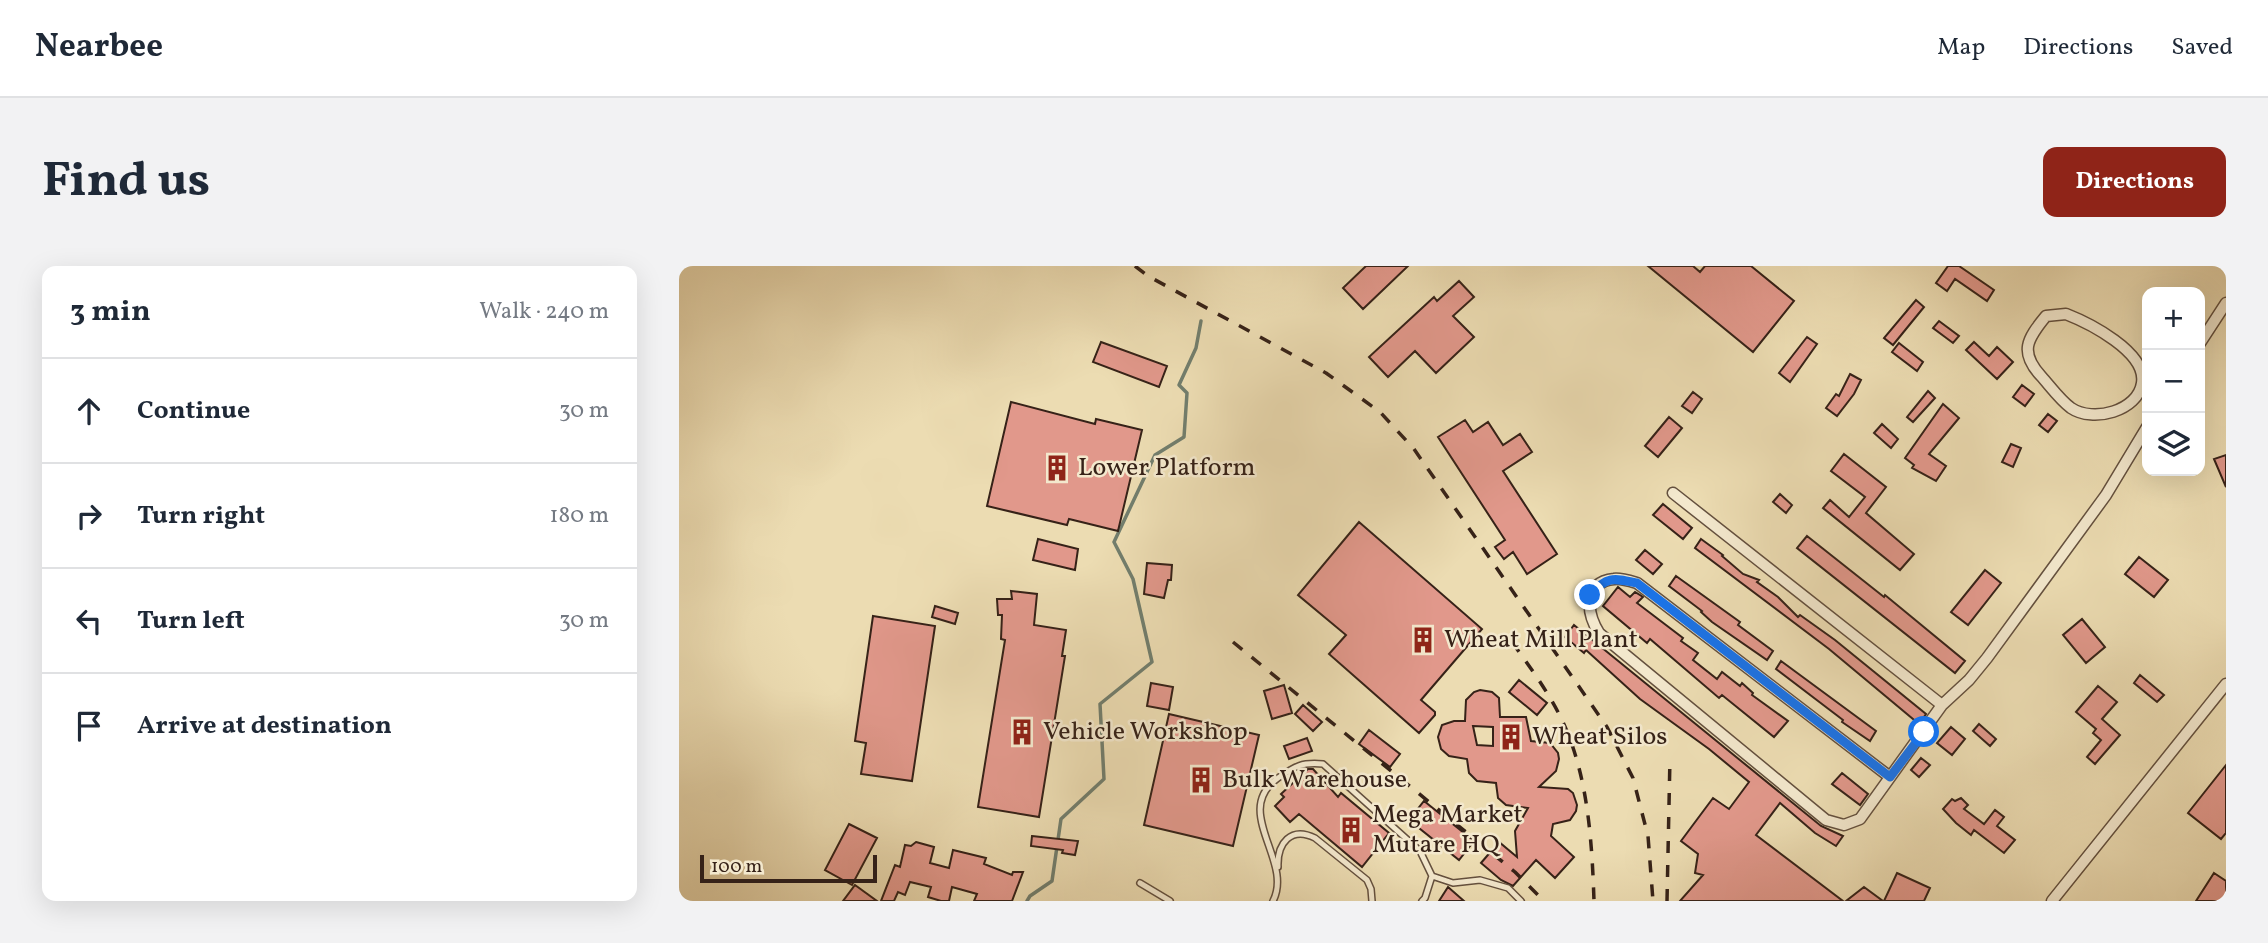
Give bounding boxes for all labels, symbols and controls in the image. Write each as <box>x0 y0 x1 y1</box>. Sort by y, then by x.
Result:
text: Nearbee <box>35 25 163 71</box>
text: Map <box>1937 31 1985 65</box>
text: Directions <box>2023 31 2133 65</box>
text: Saved <box>2171 31 2233 65</box>
button: Directions <box>2043 147 2226 217</box>
text: Find us <box>42 148 210 217</box>
map controls <box>2142 287 2205 476</box>
button: + <box>2142 287 2205 350</box>
text: 3 min <box>70 291 151 333</box>
text: Walk · 240 m <box>479 296 609 328</box>
button: − <box>2142 350 2205 413</box>
icon: ahead <box>70 392 108 430</box>
text: Continue <box>137 393 250 429</box>
text: 30 m <box>559 395 609 427</box>
button: layers <box>2142 413 2205 476</box>
place label: Lower Platform <box>1078 450 1256 486</box>
building icon: Lower Platform <box>1042 453 1072 483</box>
icon: right <box>70 497 108 535</box>
text: Turn right <box>137 498 265 534</box>
text: 180 m <box>550 500 609 532</box>
route end <box>1574 579 1605 610</box>
icon: left <box>70 602 108 640</box>
text: Turn left <box>137 603 245 639</box>
text: 30 m <box>559 605 609 637</box>
place label: Wheat Mill Plant <box>1444 622 1638 658</box>
building icon: Wheat Mill Plant <box>1408 625 1438 655</box>
icon: arrive <box>70 707 108 745</box>
text: Arrive at destination <box>137 708 392 744</box>
place label: Vehicle Workshop <box>1043 714 1248 750</box>
route start <box>1908 716 1939 747</box>
building icon: Vehicle Workshop <box>1007 717 1037 747</box>
place label: Wheat Silos <box>1532 719 1667 755</box>
building icon: Wheat Silos <box>1496 722 1526 752</box>
place label: Bulk Warehouse <box>1222 762 1407 798</box>
building icon: Bulk Warehouse <box>1186 765 1216 795</box>
place label: Mega Market Mutare HQ <box>1372 797 1523 863</box>
building icon: Mega Market Mutare HQ <box>1336 815 1366 845</box>
scale bar <box>700 852 877 884</box>
text: 100 m <box>711 854 762 880</box>

